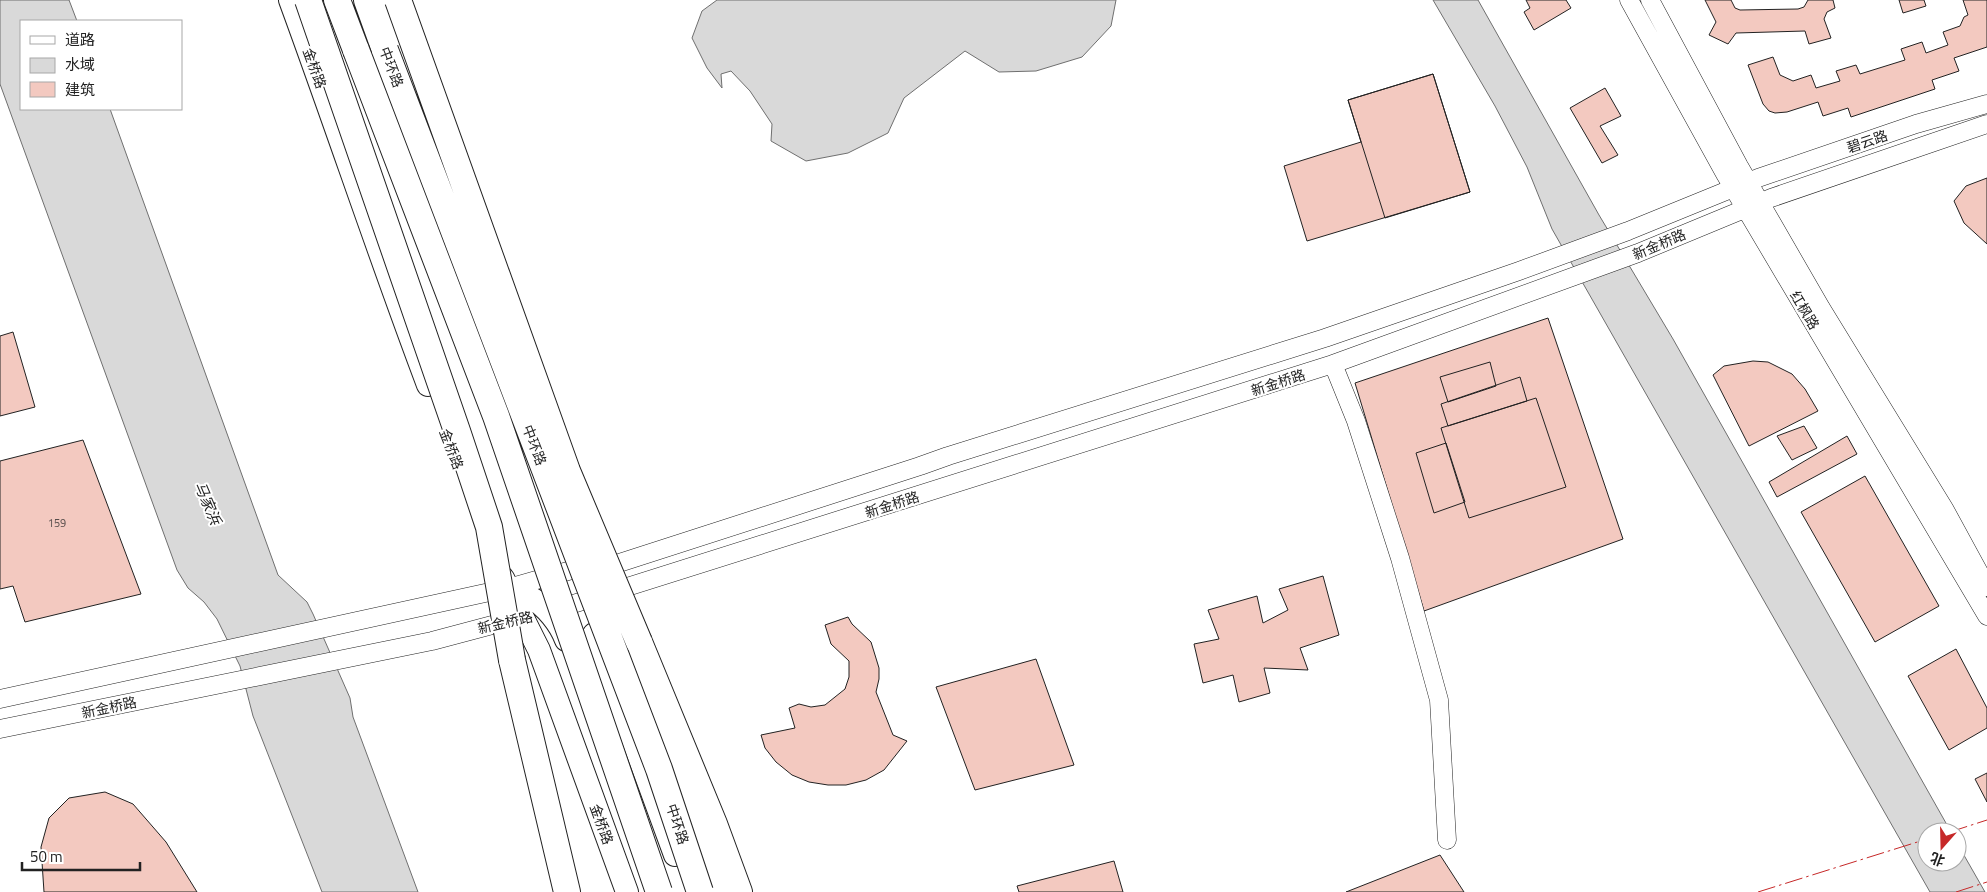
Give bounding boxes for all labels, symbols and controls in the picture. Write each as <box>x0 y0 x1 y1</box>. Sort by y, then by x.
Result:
legend <box>20 20 182 110</box>
text: 道路 <box>65 28 95 51</box>
street label: 中环路 <box>375 44 409 90</box>
street label: 金桥路 <box>298 45 332 91</box>
text: 水域 <box>65 53 95 76</box>
text: 建筑 <box>65 78 95 101</box>
street label: 碧云路 <box>1844 124 1890 158</box>
street label: 新金桥路 <box>1629 223 1689 265</box>
street label: 红枫路 <box>1785 287 1825 333</box>
street label: 新金桥路 <box>1248 363 1308 401</box>
street label: 中环路 <box>518 422 552 468</box>
street label: 金桥路 <box>435 426 469 472</box>
water label: 马家浜 <box>189 478 228 530</box>
street label: 新金桥路 <box>862 485 922 523</box>
house number: 159 <box>48 515 66 531</box>
street label: 新金桥路 <box>475 605 535 639</box>
street label: 新金桥路 <box>79 691 139 723</box>
street label: 金桥路 <box>585 801 619 847</box>
street label: 中环路 <box>662 801 694 847</box>
north arrow <box>1917 822 1967 872</box>
scale bar <box>22 840 140 872</box>
text: 50 m <box>30 845 63 868</box>
text: 北 <box>1927 847 1948 872</box>

